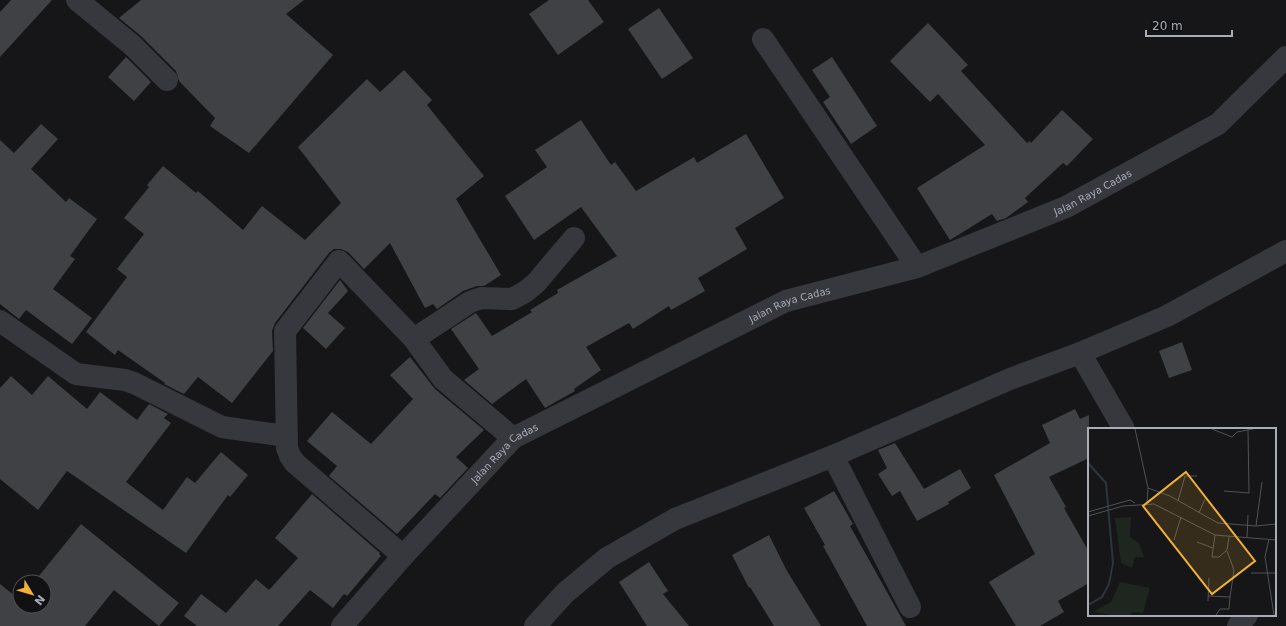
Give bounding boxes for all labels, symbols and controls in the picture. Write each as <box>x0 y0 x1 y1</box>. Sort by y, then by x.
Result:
scale bar <box>1146 12 1232 38</box>
text: 20 m <box>1152 19 1183 33</box>
street label: Jalan Raya Cadas <box>1051 167 1133 217</box>
street label: Jalan Raya Cadas <box>746 284 832 325</box>
street label: Jalan Raya Cadas <box>468 421 540 486</box>
inset map <box>1088 428 1276 616</box>
north arrow <box>12 574 52 614</box>
text: N <box>32 592 47 607</box>

